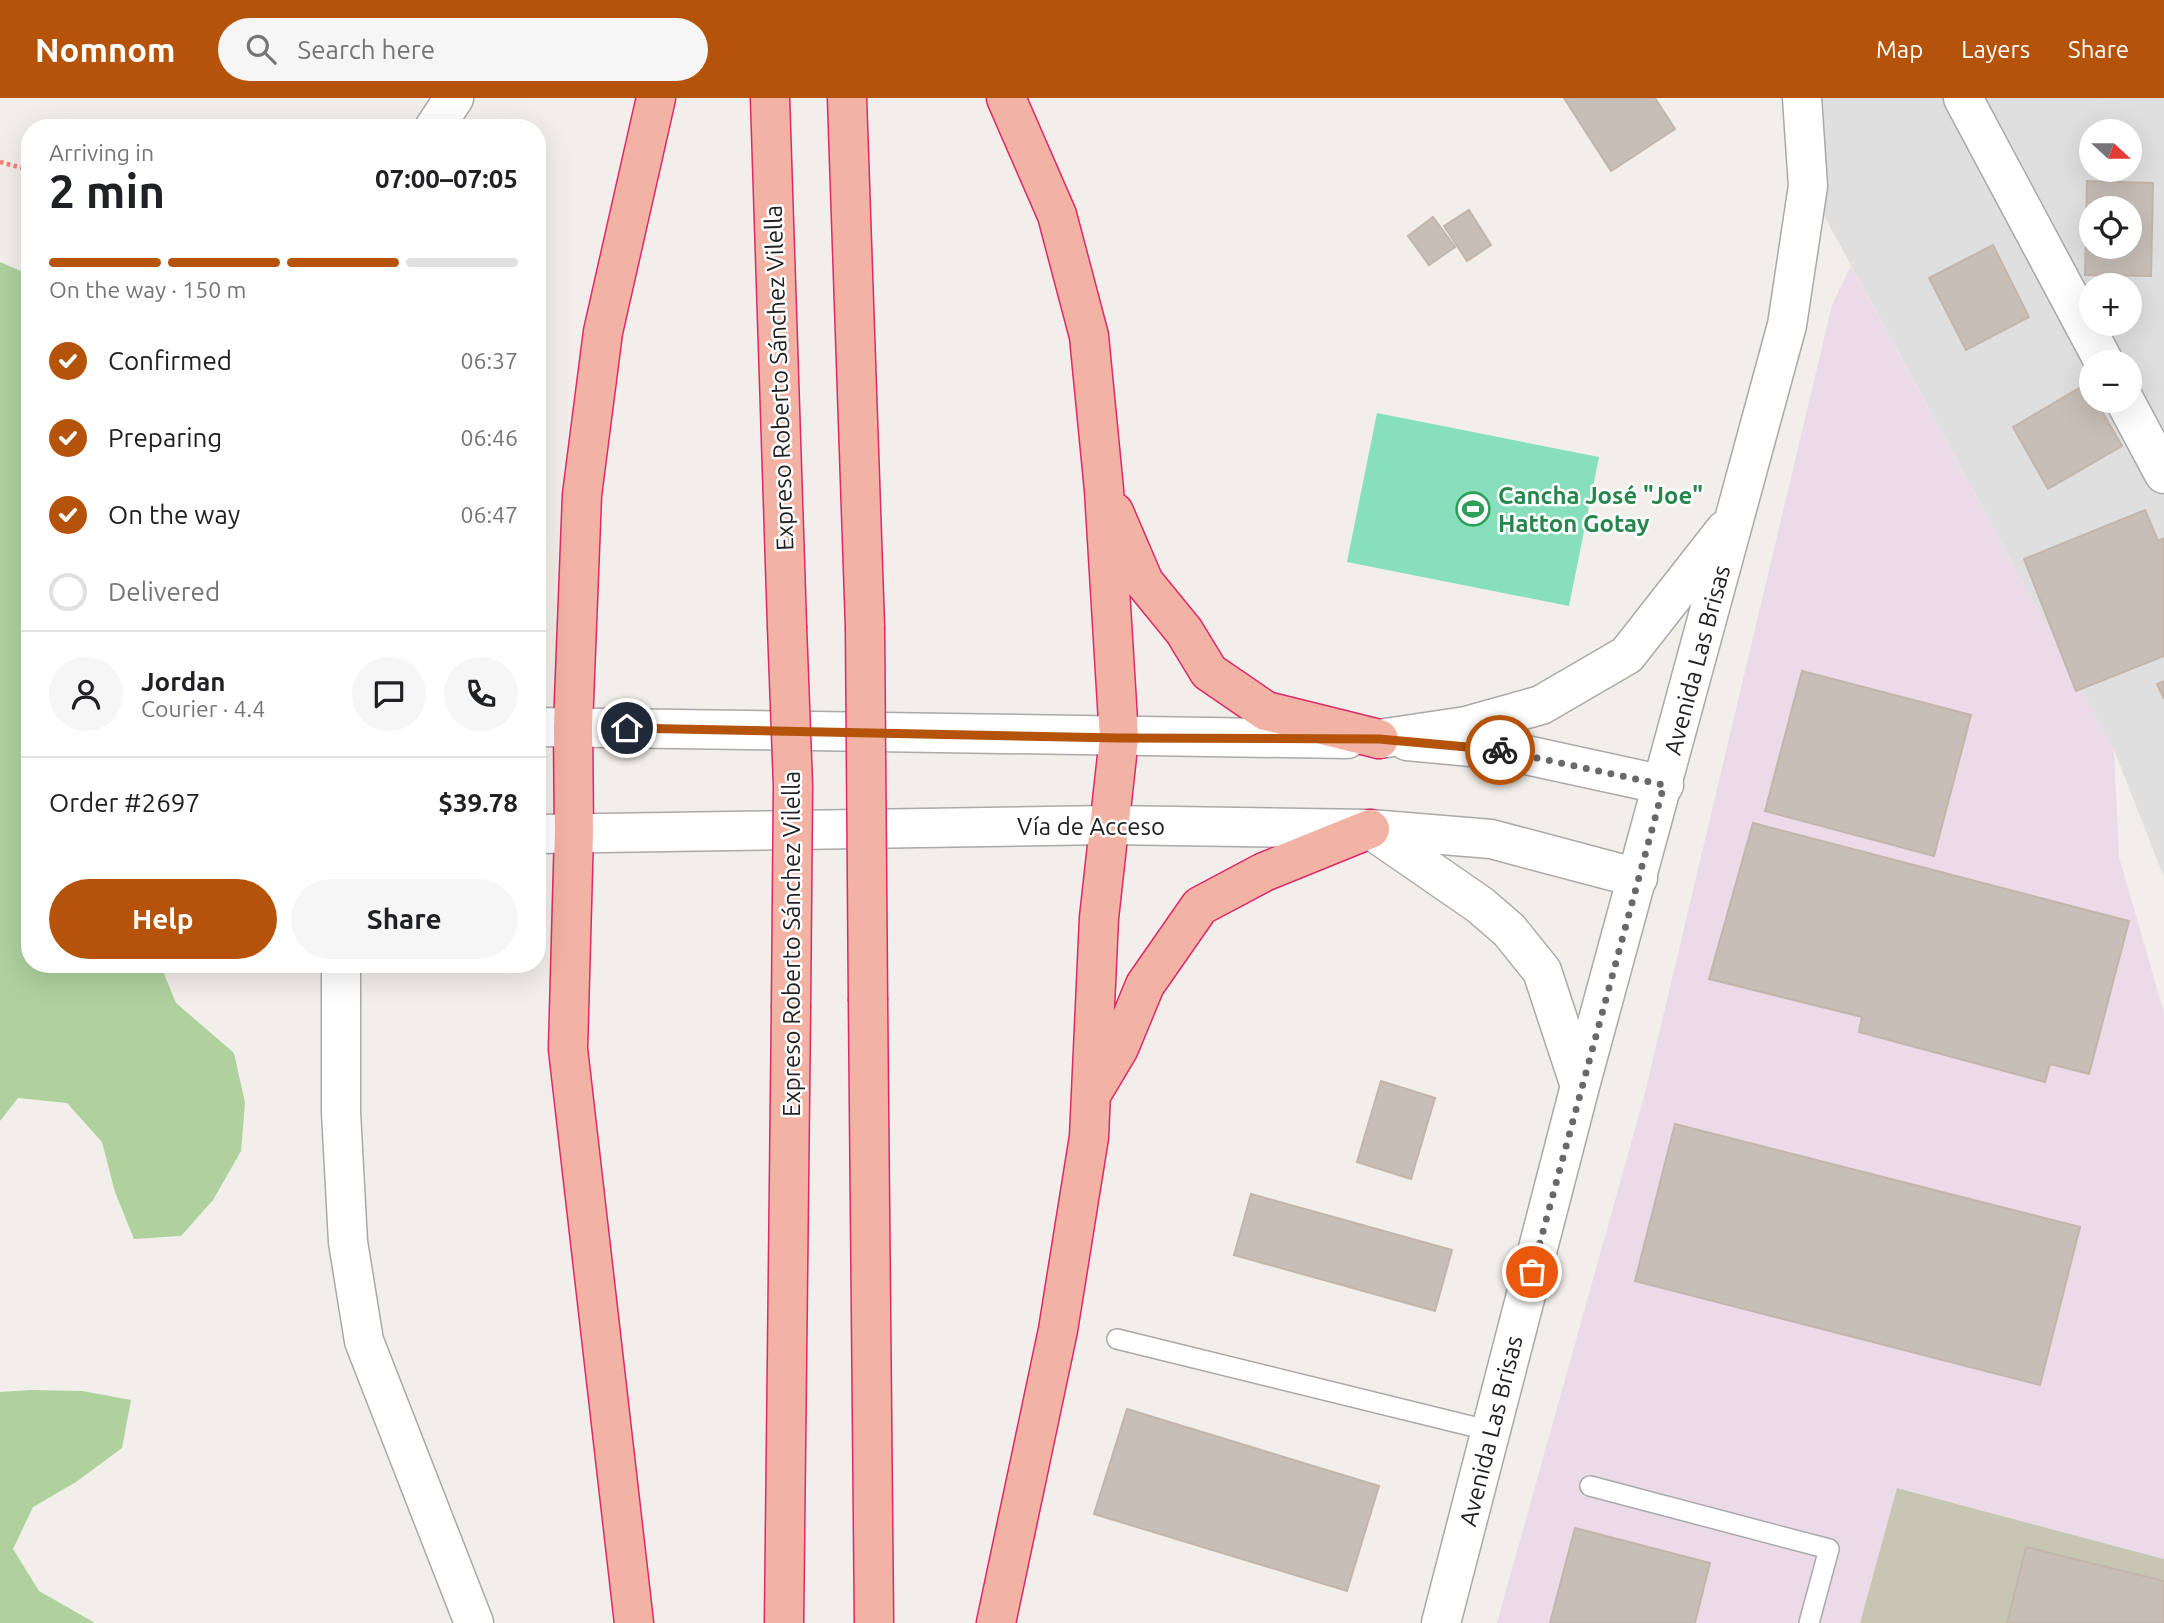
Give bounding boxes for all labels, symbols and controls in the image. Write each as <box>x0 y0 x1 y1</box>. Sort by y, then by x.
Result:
search box <box>218 18 708 81</box>
icon: search <box>242 30 280 68</box>
text: Nomnom <box>35 31 176 68</box>
text: Search here <box>298 35 435 64</box>
text: Map <box>1876 36 1923 63</box>
text: Layers <box>1961 36 2030 63</box>
text: Share <box>2068 36 2129 63</box>
north arrow <box>2079 119 2142 182</box>
map controls <box>2079 119 2142 413</box>
text: Arriving in <box>49 140 154 165</box>
text: 07:00–07:05 <box>375 164 518 193</box>
text: 2 min <box>49 165 165 217</box>
button: locate <box>2079 196 2142 259</box>
street label: Expreso Roberto Sánchez Vilella <box>759 205 799 551</box>
button: + <box>2079 273 2142 336</box>
text: On the way · 150 m <box>49 277 246 302</box>
icon: check <box>49 342 87 380</box>
text: Confirmed <box>108 346 232 375</box>
text: 06:37 <box>460 348 518 373</box>
button: − <box>2079 350 2142 413</box>
icon: check <box>49 419 87 457</box>
text: Preparing <box>108 423 222 452</box>
text: 06:46 <box>460 425 518 450</box>
place label: Cancha José "Joe" Hatton Gotay <box>1498 482 1703 537</box>
sports icon: Cancha José "Joe" Hatton Gotay <box>1454 490 1492 528</box>
icon: check <box>49 496 87 534</box>
text: On the way <box>108 500 240 529</box>
text: 06:47 <box>460 502 518 527</box>
street label: Avenida Las Brisas <box>1659 562 1735 758</box>
text: Delivered <box>108 577 220 606</box>
button: person <box>49 657 123 731</box>
button: chat <box>352 657 426 731</box>
button: phone <box>444 657 518 731</box>
text: Jordan <box>141 667 226 696</box>
text: Courier · 4.4 <box>141 696 265 721</box>
pin <box>597 698 657 758</box>
icon: home <box>608 709 646 747</box>
courier <box>1465 715 1535 785</box>
icon: bike <box>1481 731 1519 769</box>
street label: Expreso Roberto Sánchez Vilella <box>778 771 805 1117</box>
text: Order #2697 <box>49 788 200 817</box>
text: $39.78 <box>438 788 518 817</box>
street label: Vía de Acceso <box>1017 813 1165 840</box>
button: Help <box>49 879 277 959</box>
button: Share <box>291 879 518 959</box>
pin <box>1502 1242 1562 1302</box>
icon: bag <box>1513 1253 1551 1291</box>
street label: Avenida Las Brisas <box>1454 1333 1528 1529</box>

